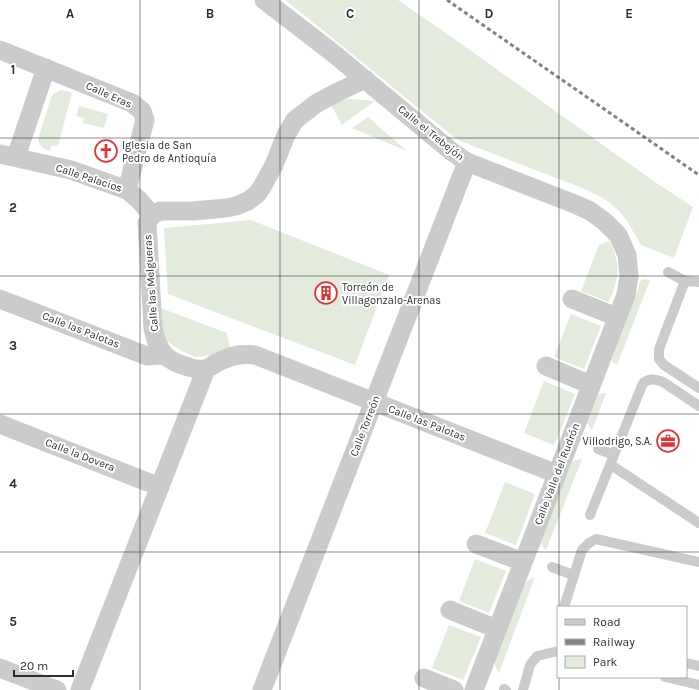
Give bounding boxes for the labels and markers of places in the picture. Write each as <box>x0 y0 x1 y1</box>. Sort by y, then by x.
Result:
church icon: Iglesia de San Pedro de Antioquía <box>93 138 119 164</box>
place label: Iglesia de San Pedro de Antioquía <box>122 139 216 165</box>
building icon: Torreón de Villagonzalo-Arenas <box>313 280 339 306</box>
place label: Torreón de Villagonzalo-Arenas <box>342 281 441 307</box>
office icon: Villodrigo, S.A. <box>655 428 681 454</box>
place label: Villodrigo, S.A. <box>583 435 652 448</box>

